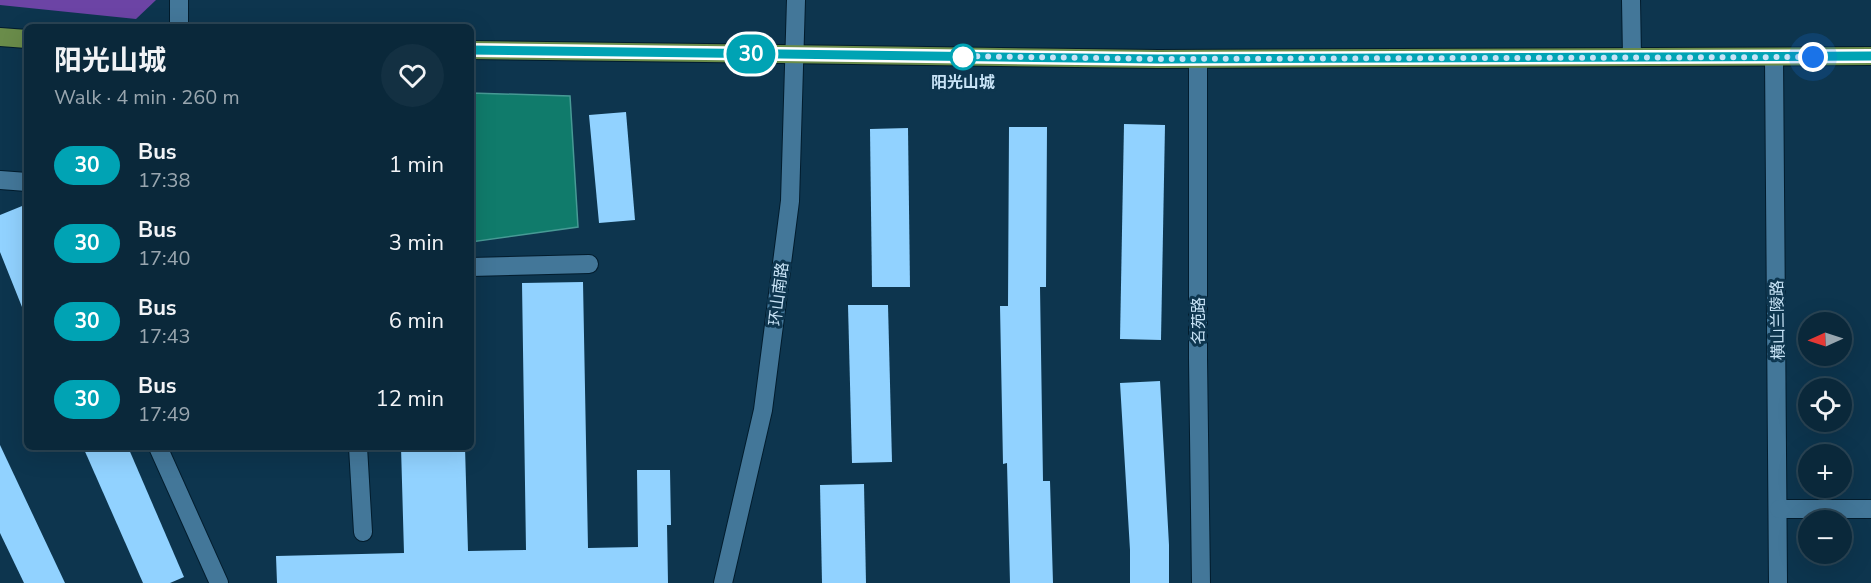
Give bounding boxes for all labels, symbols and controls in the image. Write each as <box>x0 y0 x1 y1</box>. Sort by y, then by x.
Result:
line badge: 30 <box>724 34 778 74</box>
text: 30 <box>738 40 764 68</box>
text: 阳光山城 <box>54 42 166 80</box>
your location <box>1798 42 1828 72</box>
button: heart <box>381 44 444 107</box>
marker: 阳光山城 <box>950 44 976 70</box>
place label: 阳光山城 <box>931 72 995 94</box>
text: Walk · 4 min · 260 m <box>54 84 240 111</box>
text: Bus <box>138 137 177 167</box>
text: 1 min <box>389 150 444 180</box>
text: 30 <box>74 151 100 179</box>
text: 17:38 <box>138 167 191 194</box>
text: Bus <box>138 215 177 245</box>
text: 3 min <box>389 228 444 258</box>
text: 30 <box>74 229 100 257</box>
text: 17:40 <box>138 245 191 272</box>
street label: 环山南路 <box>764 261 794 327</box>
street label: 横山兰陵路 <box>1766 280 1790 360</box>
text: Bus <box>138 293 177 323</box>
street label: 名苑路 <box>1188 297 1210 345</box>
text: 6 min <box>389 306 444 336</box>
text: 30 <box>74 307 100 335</box>
north arrow <box>1798 312 1852 366</box>
map controls <box>1798 312 1852 564</box>
text: 17:43 <box>138 323 191 350</box>
text: Bus <box>138 371 177 401</box>
button: locate <box>1798 378 1852 432</box>
text: 12 min <box>376 384 444 414</box>
text: 30 <box>74 385 100 413</box>
text: 17:49 <box>138 401 191 428</box>
button: + <box>1798 444 1852 498</box>
button: − <box>1798 510 1852 564</box>

